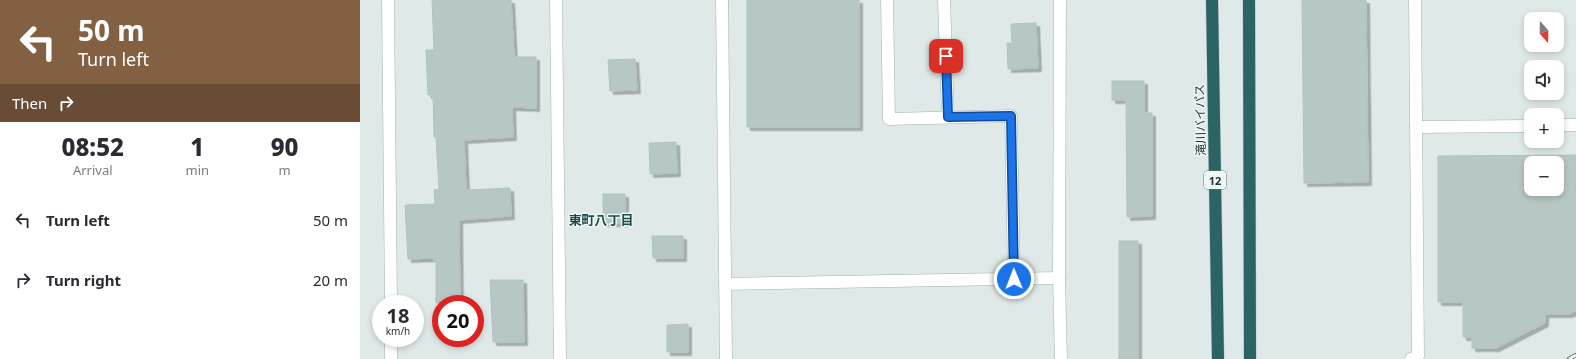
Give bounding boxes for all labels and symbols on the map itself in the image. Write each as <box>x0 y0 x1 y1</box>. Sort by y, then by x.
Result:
north arrow <box>1524 12 1564 52</box>
pin <box>929 39 963 73</box>
street label: 滝川バイパス <box>1191 84 1209 156</box>
road number: 12 <box>1204 171 1226 189</box>
district label: 東町八丁目 <box>568 211 634 229</box>
position arrow <box>993 258 1035 300</box>
speed limit sign: 20 <box>432 295 484 347</box>

